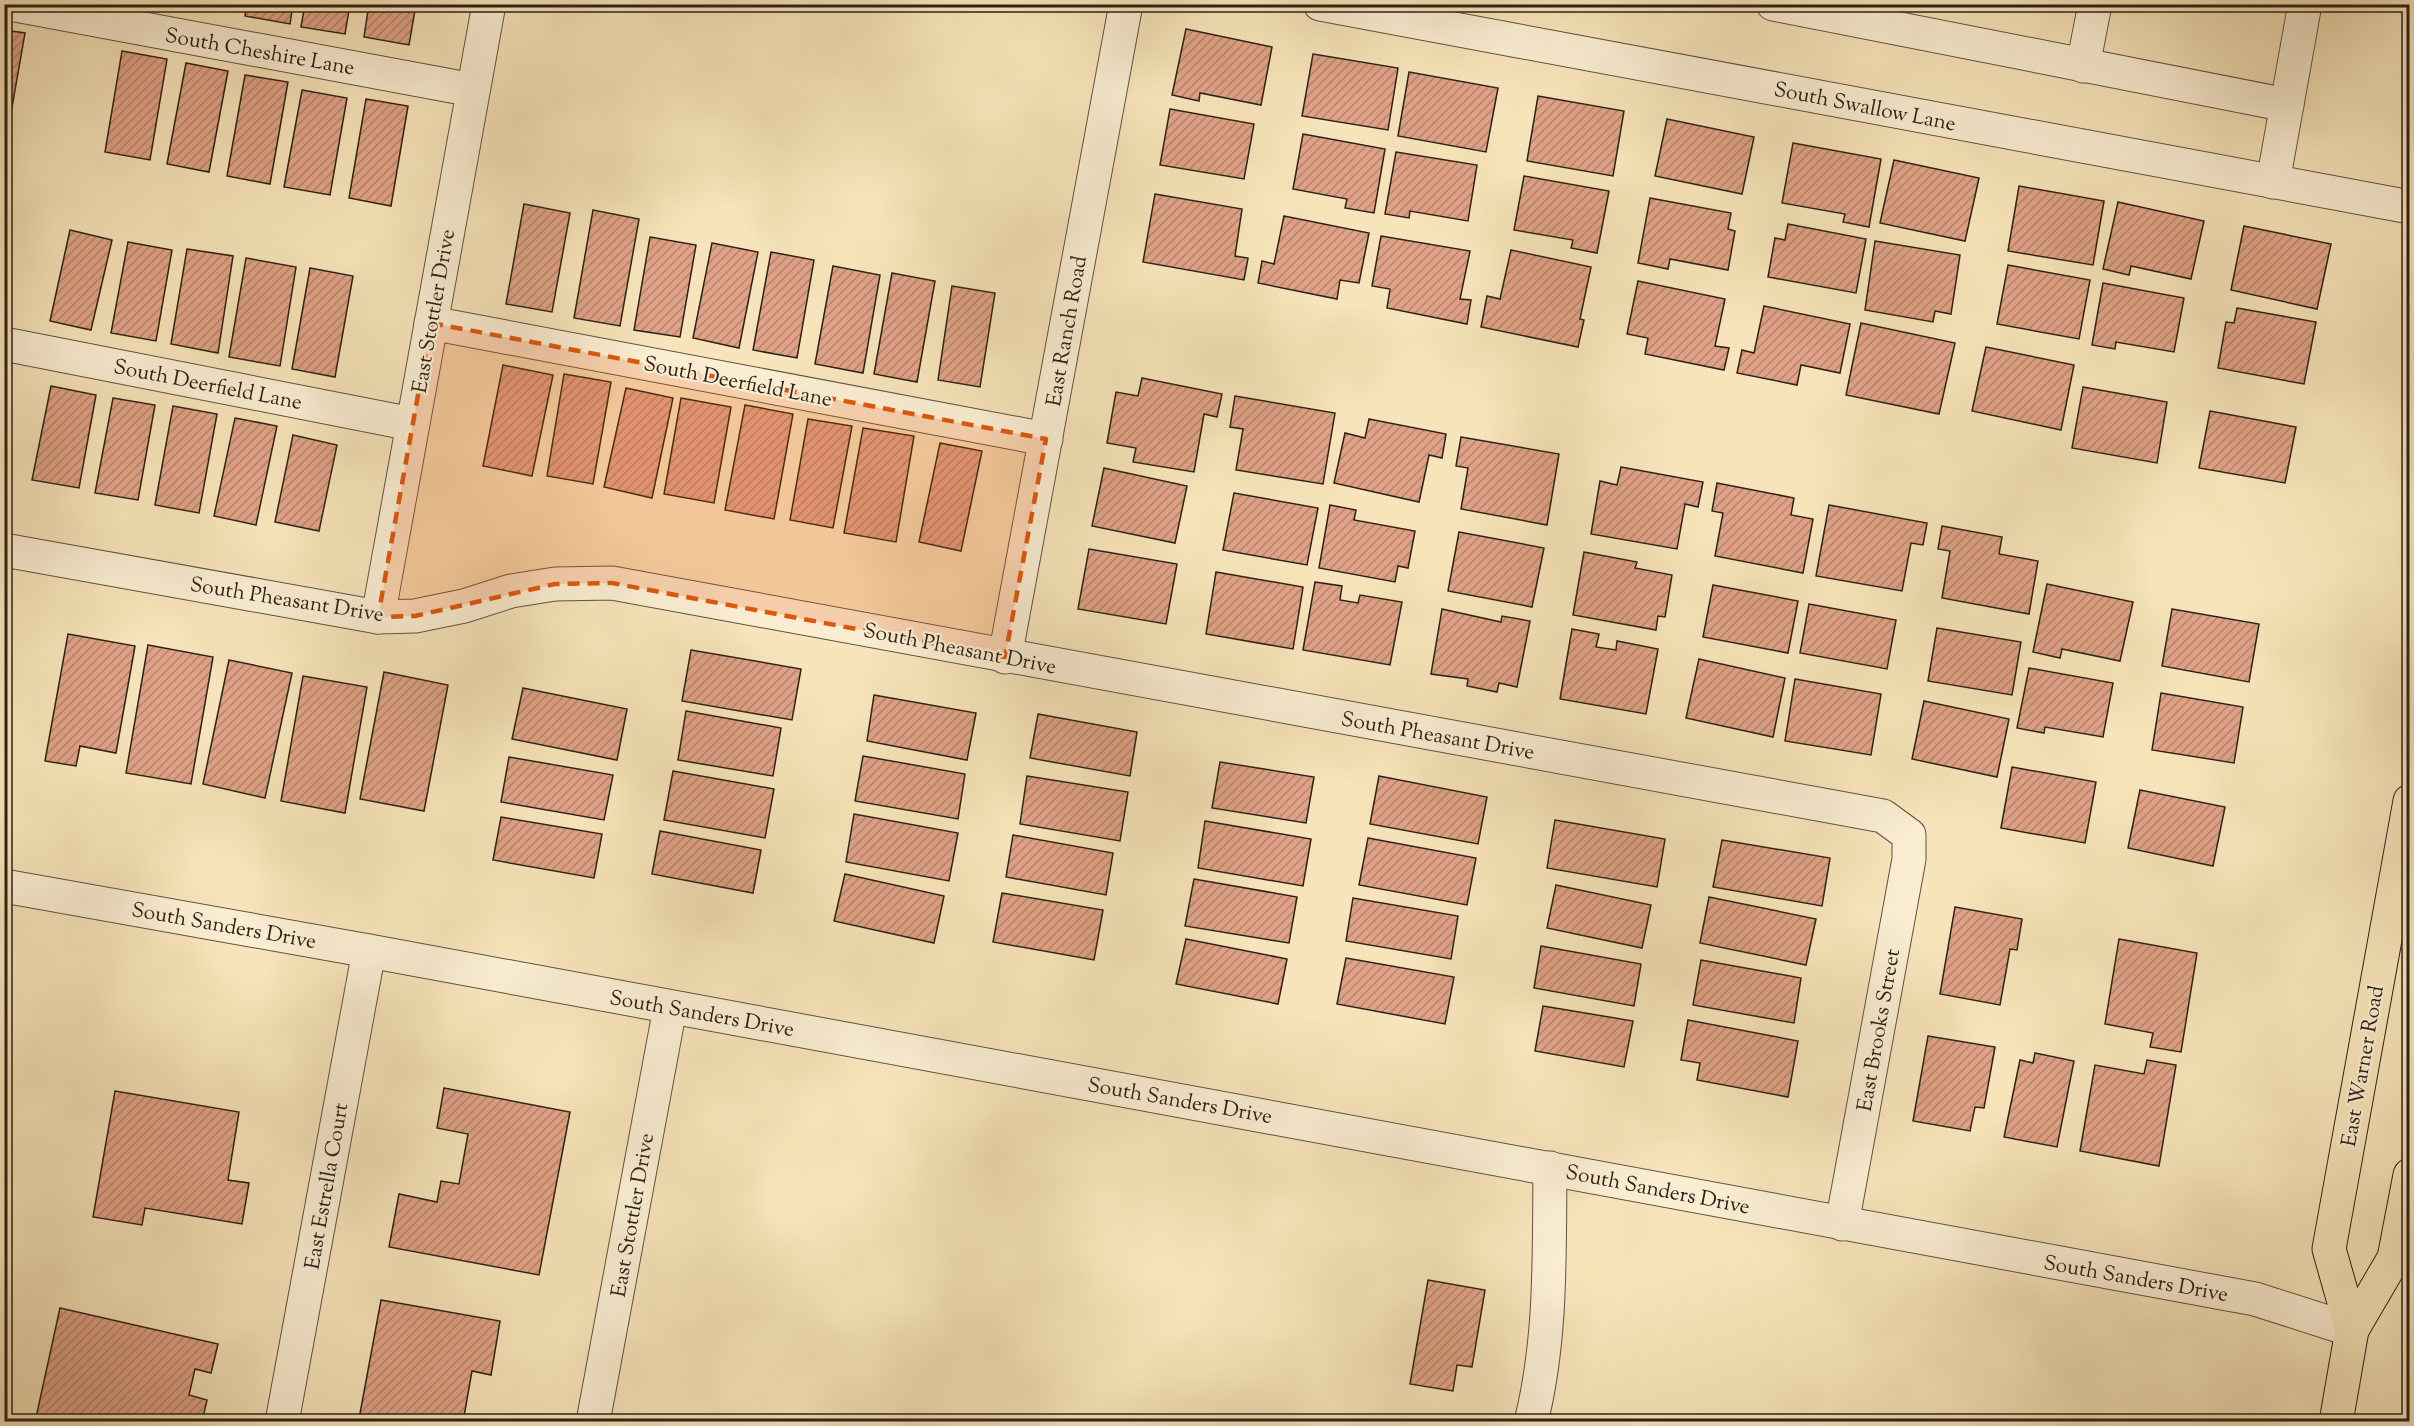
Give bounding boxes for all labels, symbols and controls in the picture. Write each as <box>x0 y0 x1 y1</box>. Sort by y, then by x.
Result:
street label: South Cheshire Lane <box>163 22 357 84</box>
street label: South Swallow Lane <box>1771 76 1958 140</box>
street label: East Stottler Drive <box>406 227 464 396</box>
street label: East Ranch Road <box>1040 253 1096 409</box>
street label: South Deerfield Lane <box>641 350 834 416</box>
street label: South Deerfield Lane <box>111 353 304 419</box>
street label: South Pheasant Drive <box>188 571 386 631</box>
street label: South Pheasant Drive <box>861 617 1059 683</box>
street label: South Pheasant Drive <box>1339 705 1537 769</box>
street label: South Sanders Drive <box>129 896 318 958</box>
street label: East Brooks Street <box>1851 947 1909 1114</box>
street label: East Warner Road <box>2335 983 2393 1149</box>
street label: South Sanders Drive <box>607 984 796 1046</box>
street label: South Sanders Drive <box>1085 1071 1274 1133</box>
street label: East Estrella Court <box>299 1101 357 1272</box>
street label: East Stottler Drive <box>605 1131 663 1300</box>
street label: South Sanders Drive <box>1563 1158 1752 1224</box>
street label: South Sanders Drive <box>2041 1249 2230 1311</box>

